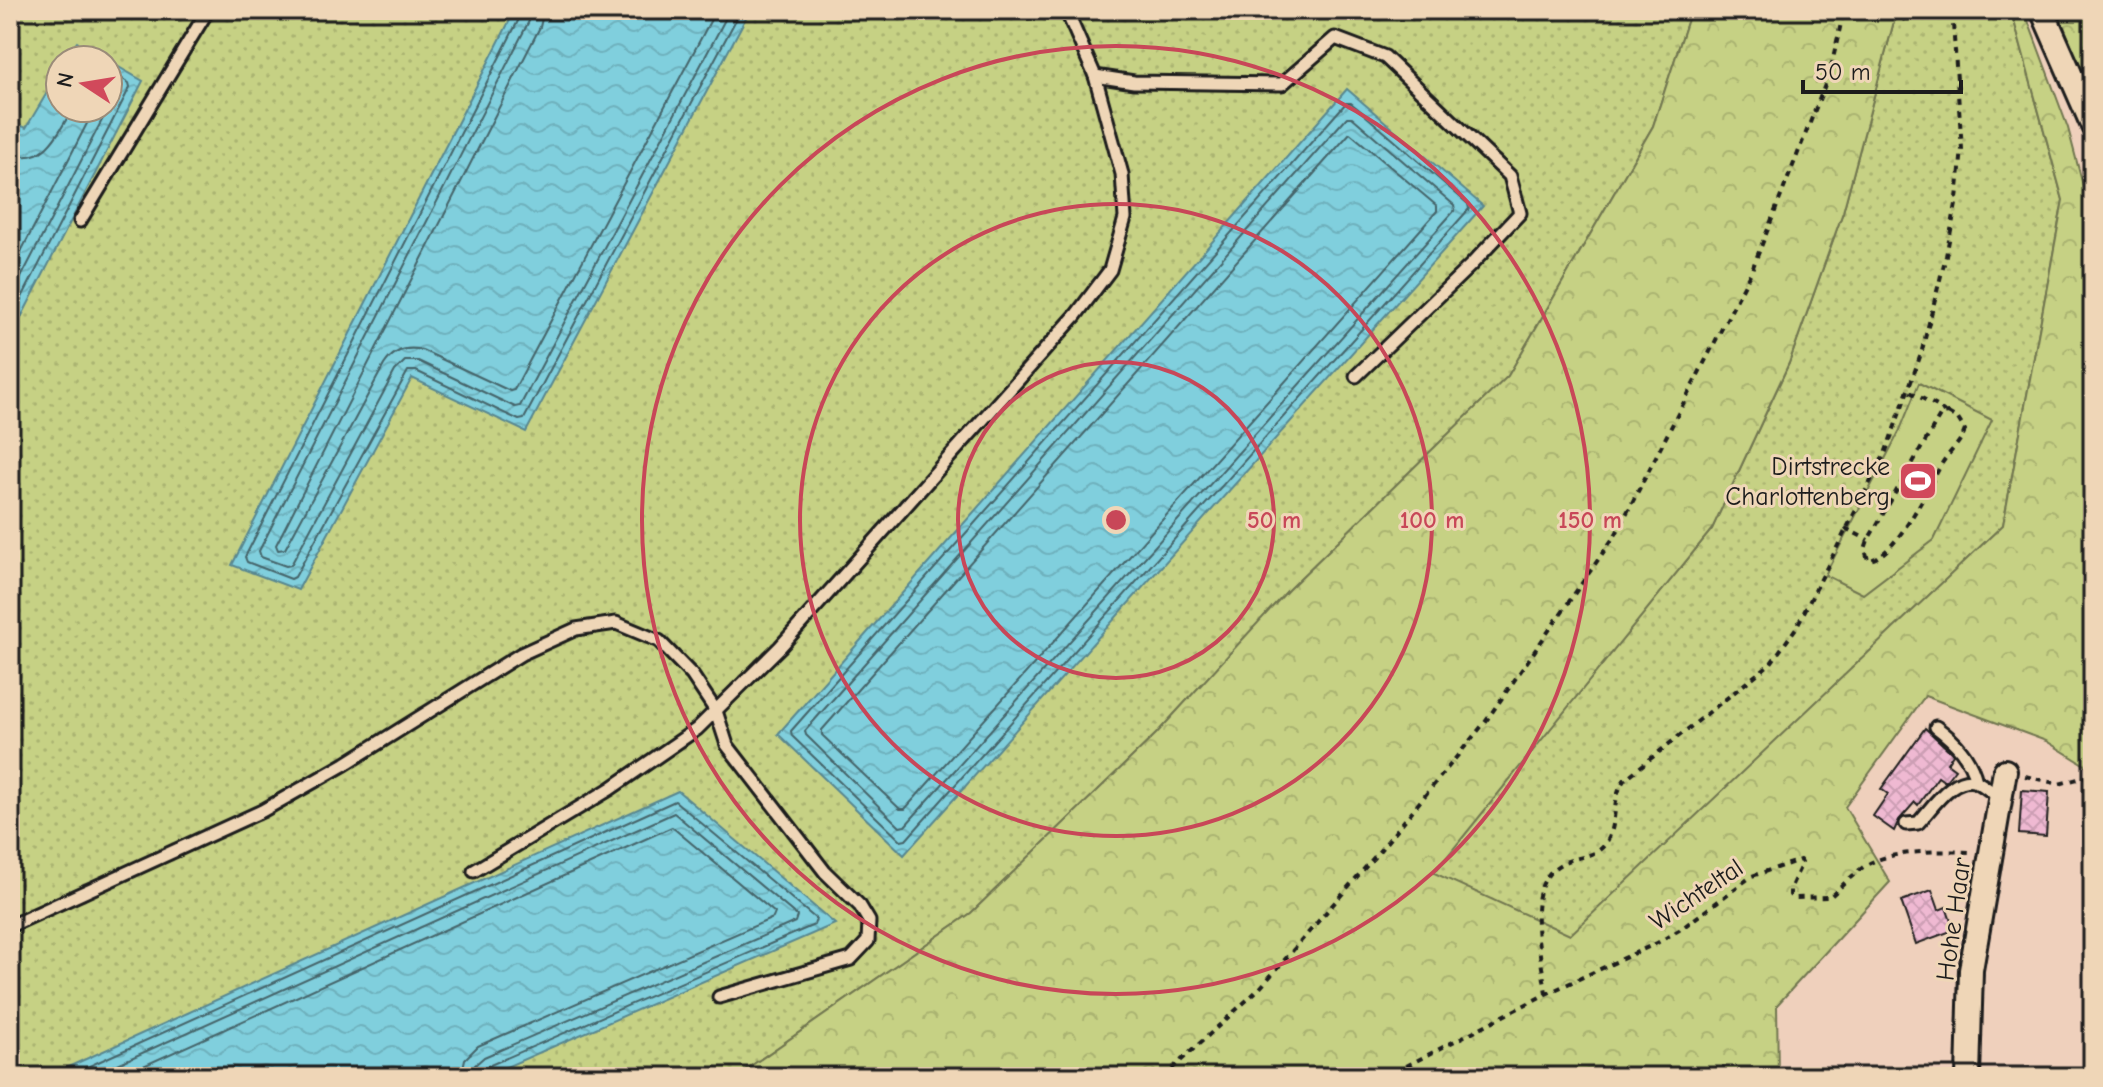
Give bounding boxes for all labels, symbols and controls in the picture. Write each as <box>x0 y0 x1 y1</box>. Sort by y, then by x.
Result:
north arrow <box>44 44 124 124</box>
scale bar <box>1803 44 1961 94</box>
text: 50 m <box>1815 58 1871 86</box>
text: N <box>51 70 80 90</box>
place label: Dirtstrecke Charlottenberg <box>1725 452 1890 512</box>
sports icon: Dirtstrecke Charlottenberg <box>1897 460 1939 502</box>
centre of rings <box>1102 506 1130 534</box>
text: 50 m <box>1247 506 1301 534</box>
text: 100 m <box>1400 506 1464 534</box>
text: 150 m <box>1558 506 1622 534</box>
street label: Wichteltal <box>1644 853 1749 937</box>
street label: Hohe Haar <box>1930 855 1978 983</box>

